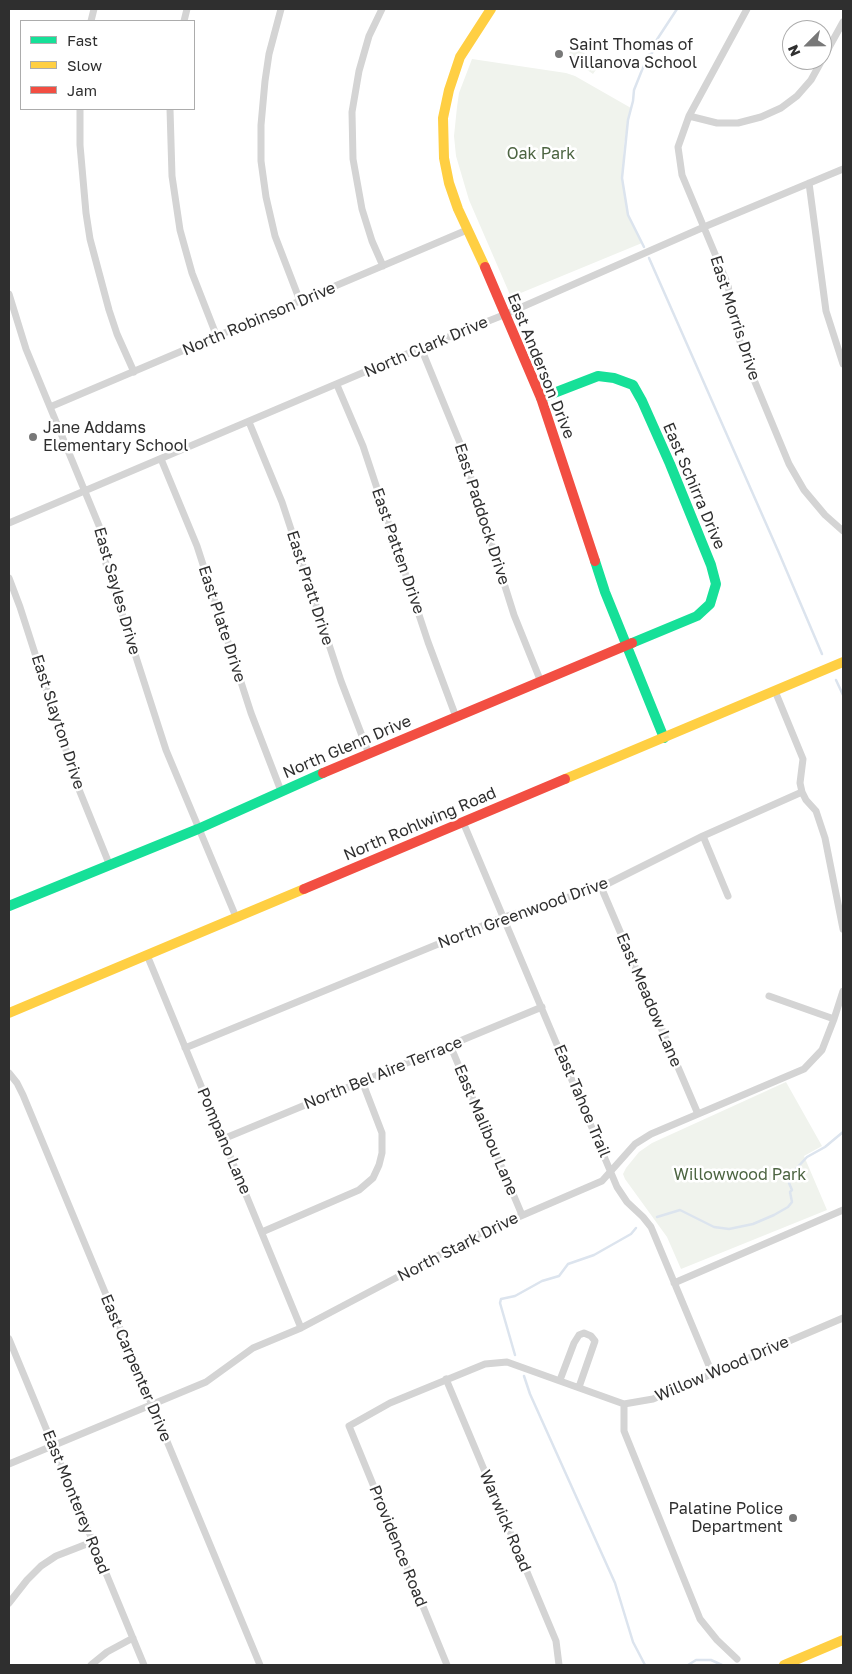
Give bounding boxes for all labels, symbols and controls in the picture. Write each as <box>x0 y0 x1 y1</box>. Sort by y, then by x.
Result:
legend <box>20 20 195 110</box>
north arrow <box>782 20 832 70</box>
text: Fast <box>67 31 98 49</box>
place label: Saint Thomas of Villanova School <box>569 35 697 73</box>
text: N <box>784 42 804 59</box>
marker: Saint Thomas of Villanova School <box>553 48 565 60</box>
text: Slow <box>67 56 102 74</box>
text: Jam <box>67 81 97 99</box>
park label: Oak Park <box>507 144 575 164</box>
street label: East Morris Drive <box>706 253 764 383</box>
street label: North Robinson Drive <box>180 278 338 360</box>
street label: East Anderson Drive <box>503 291 579 441</box>
street label: North Clark Drive <box>361 312 491 382</box>
place label: Jane Addams Elementary School <box>43 418 188 456</box>
street label: East Schirra Drive <box>659 420 729 552</box>
marker: Jane Addams Elementary School <box>27 431 39 443</box>
street label: East Paddock Drive <box>450 441 514 587</box>
street label: East Patten Drive <box>367 485 429 617</box>
street label: East Sayles Drive <box>90 525 144 657</box>
street label: East Pratt Drive <box>282 528 338 648</box>
street label: East Plate Drive <box>194 563 250 685</box>
street label: East Slayton Drive <box>27 652 89 792</box>
street label: North Glenn Drive <box>280 711 414 783</box>
street label: North Rohlwing Road <box>341 783 499 865</box>
street label: North Greenwood Drive <box>435 873 611 953</box>
street label: East Meadow Lane <box>612 930 686 1070</box>
street label: North Bel Aire Terrace <box>301 1032 465 1114</box>
street label: East Tahoe Trail <box>550 1042 614 1160</box>
street label: East Malibou Lane <box>450 1062 522 1198</box>
street label: Pompano Lane <box>193 1085 255 1197</box>
park label: Willowwood Park <box>674 1165 806 1185</box>
street label: North Stark Drive <box>394 1208 522 1286</box>
street label: East Carpenter Drive <box>96 1292 176 1444</box>
street label: Willow Wood Drive <box>652 1332 792 1406</box>
street label: East Monterey Road <box>38 1427 114 1577</box>
street label: Warwick Road <box>475 1467 535 1575</box>
street label: Providence Road <box>365 1482 431 1610</box>
place label: Palatine Police Department <box>669 1499 783 1537</box>
marker: Palatine Police Department <box>787 1512 799 1524</box>

